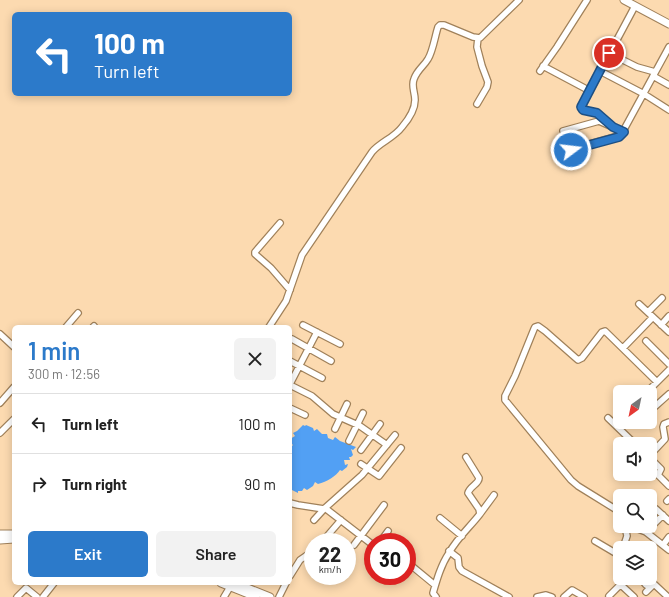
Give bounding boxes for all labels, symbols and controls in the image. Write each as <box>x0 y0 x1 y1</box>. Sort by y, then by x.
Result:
text: 100 m <box>94 26 165 60</box>
icon: left <box>28 28 80 80</box>
pin <box>592 36 626 70</box>
icon: arrive <box>598 42 620 64</box>
text: Turn left <box>94 60 160 82</box>
position arrow <box>550 129 592 171</box>
text: 1 min <box>28 336 80 365</box>
button: close <box>234 338 276 380</box>
text: 300 m · 12:56 <box>28 366 100 382</box>
north arrow <box>613 385 657 429</box>
map controls <box>613 385 657 585</box>
icon: left <box>28 413 50 435</box>
text: Turn left <box>62 415 118 433</box>
text: 100 m <box>238 415 276 433</box>
button: sound <box>613 437 657 481</box>
icon: right <box>28 473 50 495</box>
text: Turn right <box>62 475 127 493</box>
text: 90 m <box>244 475 276 493</box>
button: search <box>613 489 657 533</box>
button: Exit <box>28 531 148 577</box>
button: Share <box>156 531 276 577</box>
speed limit sign: 30 <box>364 533 416 585</box>
button: layers <box>613 541 657 585</box>
text: 22 <box>319 542 341 566</box>
text: km/h <box>319 563 341 575</box>

